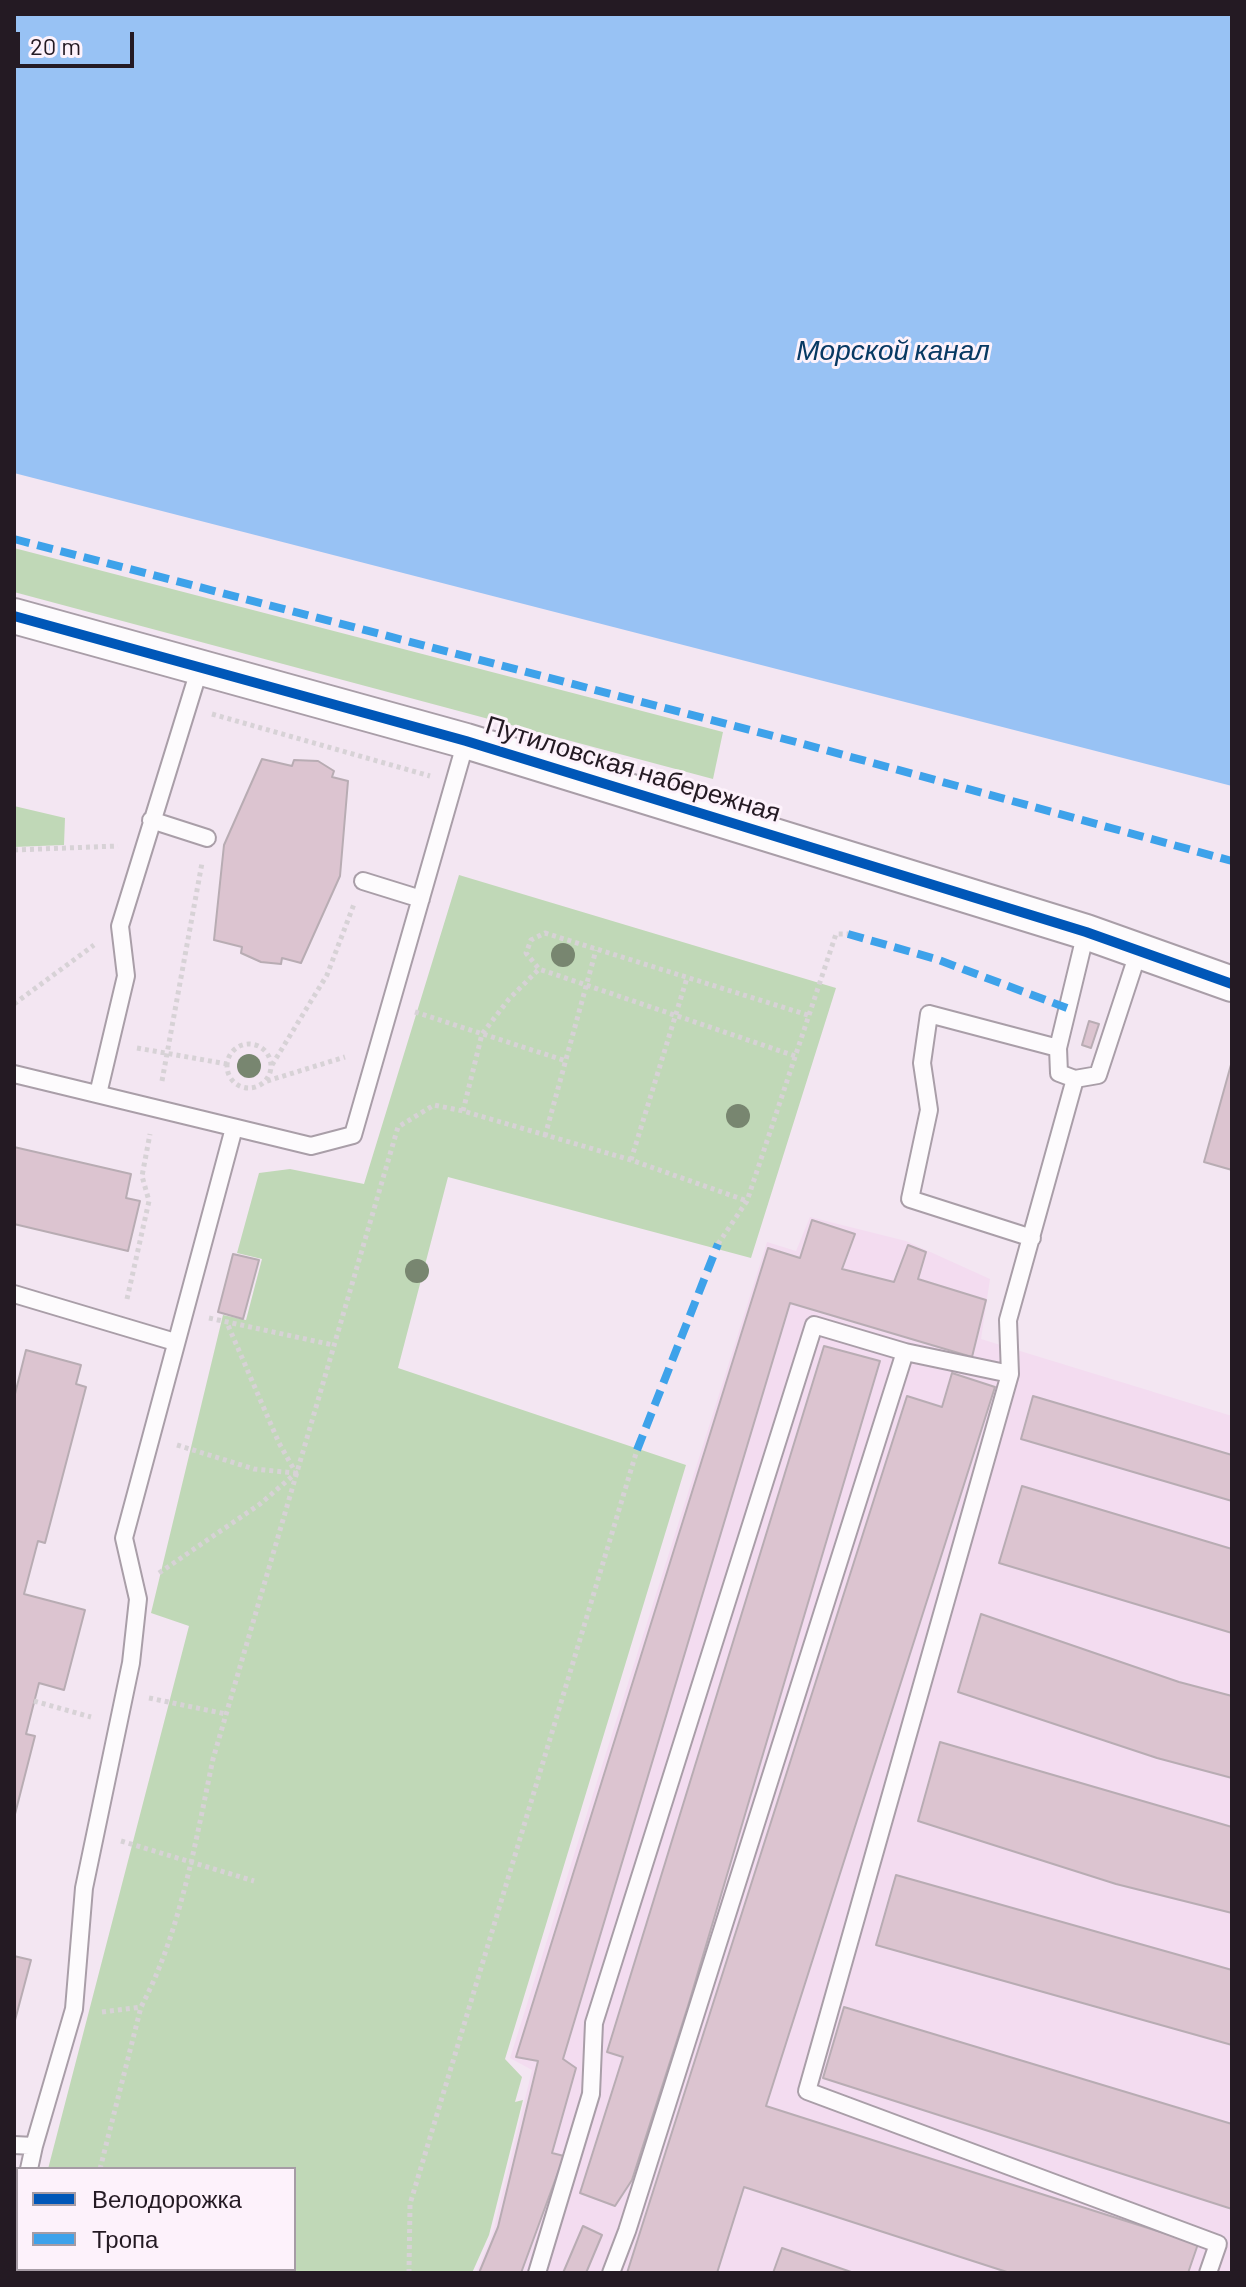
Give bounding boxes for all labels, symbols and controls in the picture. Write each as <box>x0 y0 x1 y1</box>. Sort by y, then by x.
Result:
scale bar <box>20 16 138 66</box>
text: 20 m <box>30 31 81 60</box>
water label: Морской канал <box>796 334 990 368</box>
street label: Путиловская набережная <box>482 709 784 829</box>
legend <box>16 2167 296 2271</box>
text: Велодорожка <box>92 2184 242 2213</box>
text: Тропа <box>92 2224 158 2253</box>

